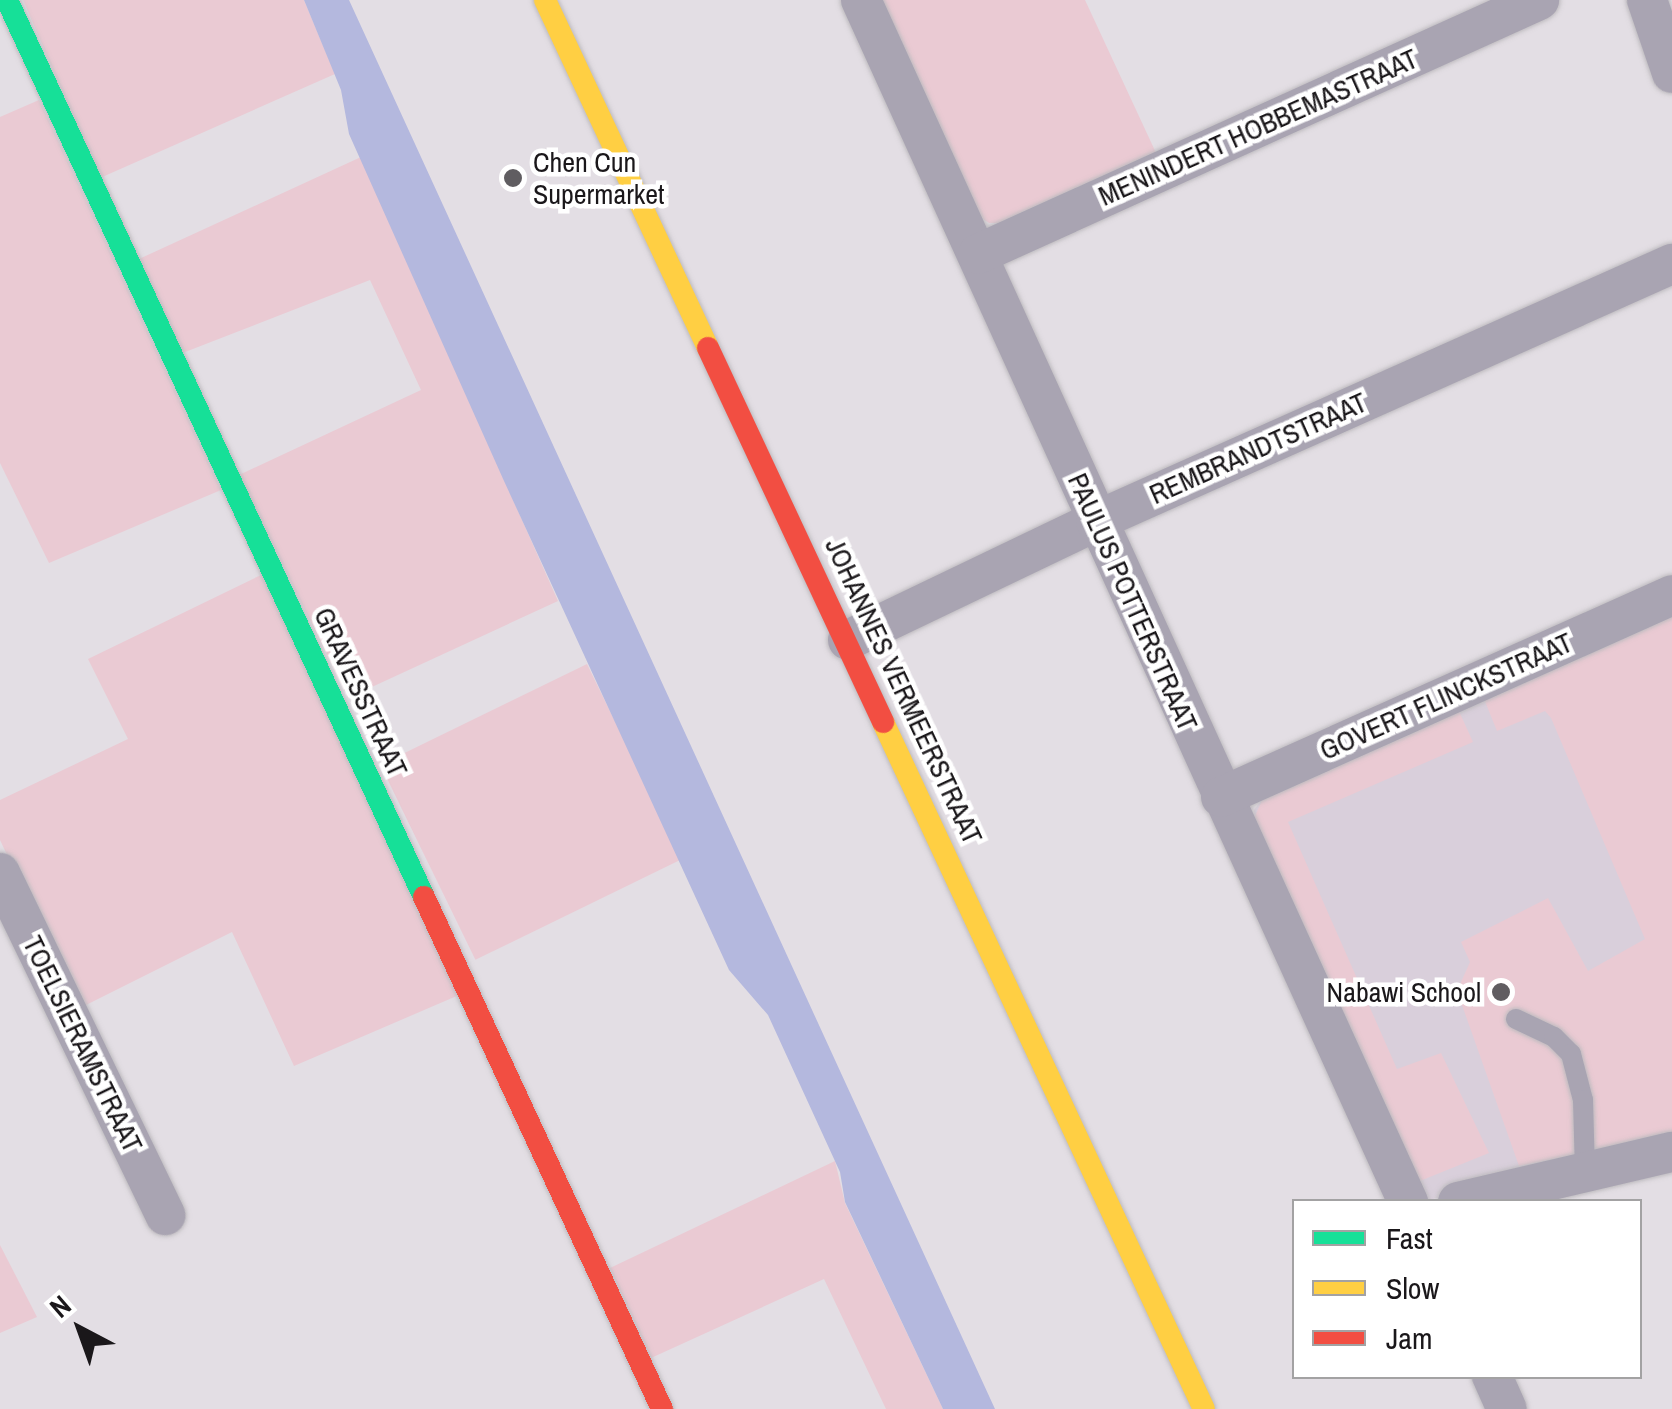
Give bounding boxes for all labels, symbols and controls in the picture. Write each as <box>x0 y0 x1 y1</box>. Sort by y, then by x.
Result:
street label: MENINDERT HOBBEMASTRAAT <box>1093 41 1423 213</box>
place label: Chen Cun Supermarket <box>533 145 664 211</box>
marker: Chen Cun Supermarket <box>502 167 524 189</box>
street label: REMBRANDTSTRAAT <box>1144 385 1372 511</box>
street label: PAULUS POTTERSTRAAT <box>1061 468 1205 736</box>
street label: JOHANNES VERMEERSTRAAT <box>818 533 990 849</box>
street label: GRAVESSTRAAT <box>307 602 415 782</box>
street label: GOVERT FLINCKSTRAAT <box>1314 625 1578 767</box>
street label: TOELSIERAMSTRAAT <box>16 930 150 1158</box>
place label: Nabawi School <box>1327 975 1481 1009</box>
marker: Nabawi School <box>1490 981 1512 1003</box>
legend <box>1292 1199 1642 1379</box>
text: Fast <box>1386 1218 1433 1258</box>
text: Slow <box>1386 1268 1439 1308</box>
north arrow <box>30 1279 130 1379</box>
text: N <box>42 1287 79 1326</box>
text: Jam <box>1386 1318 1432 1358</box>

